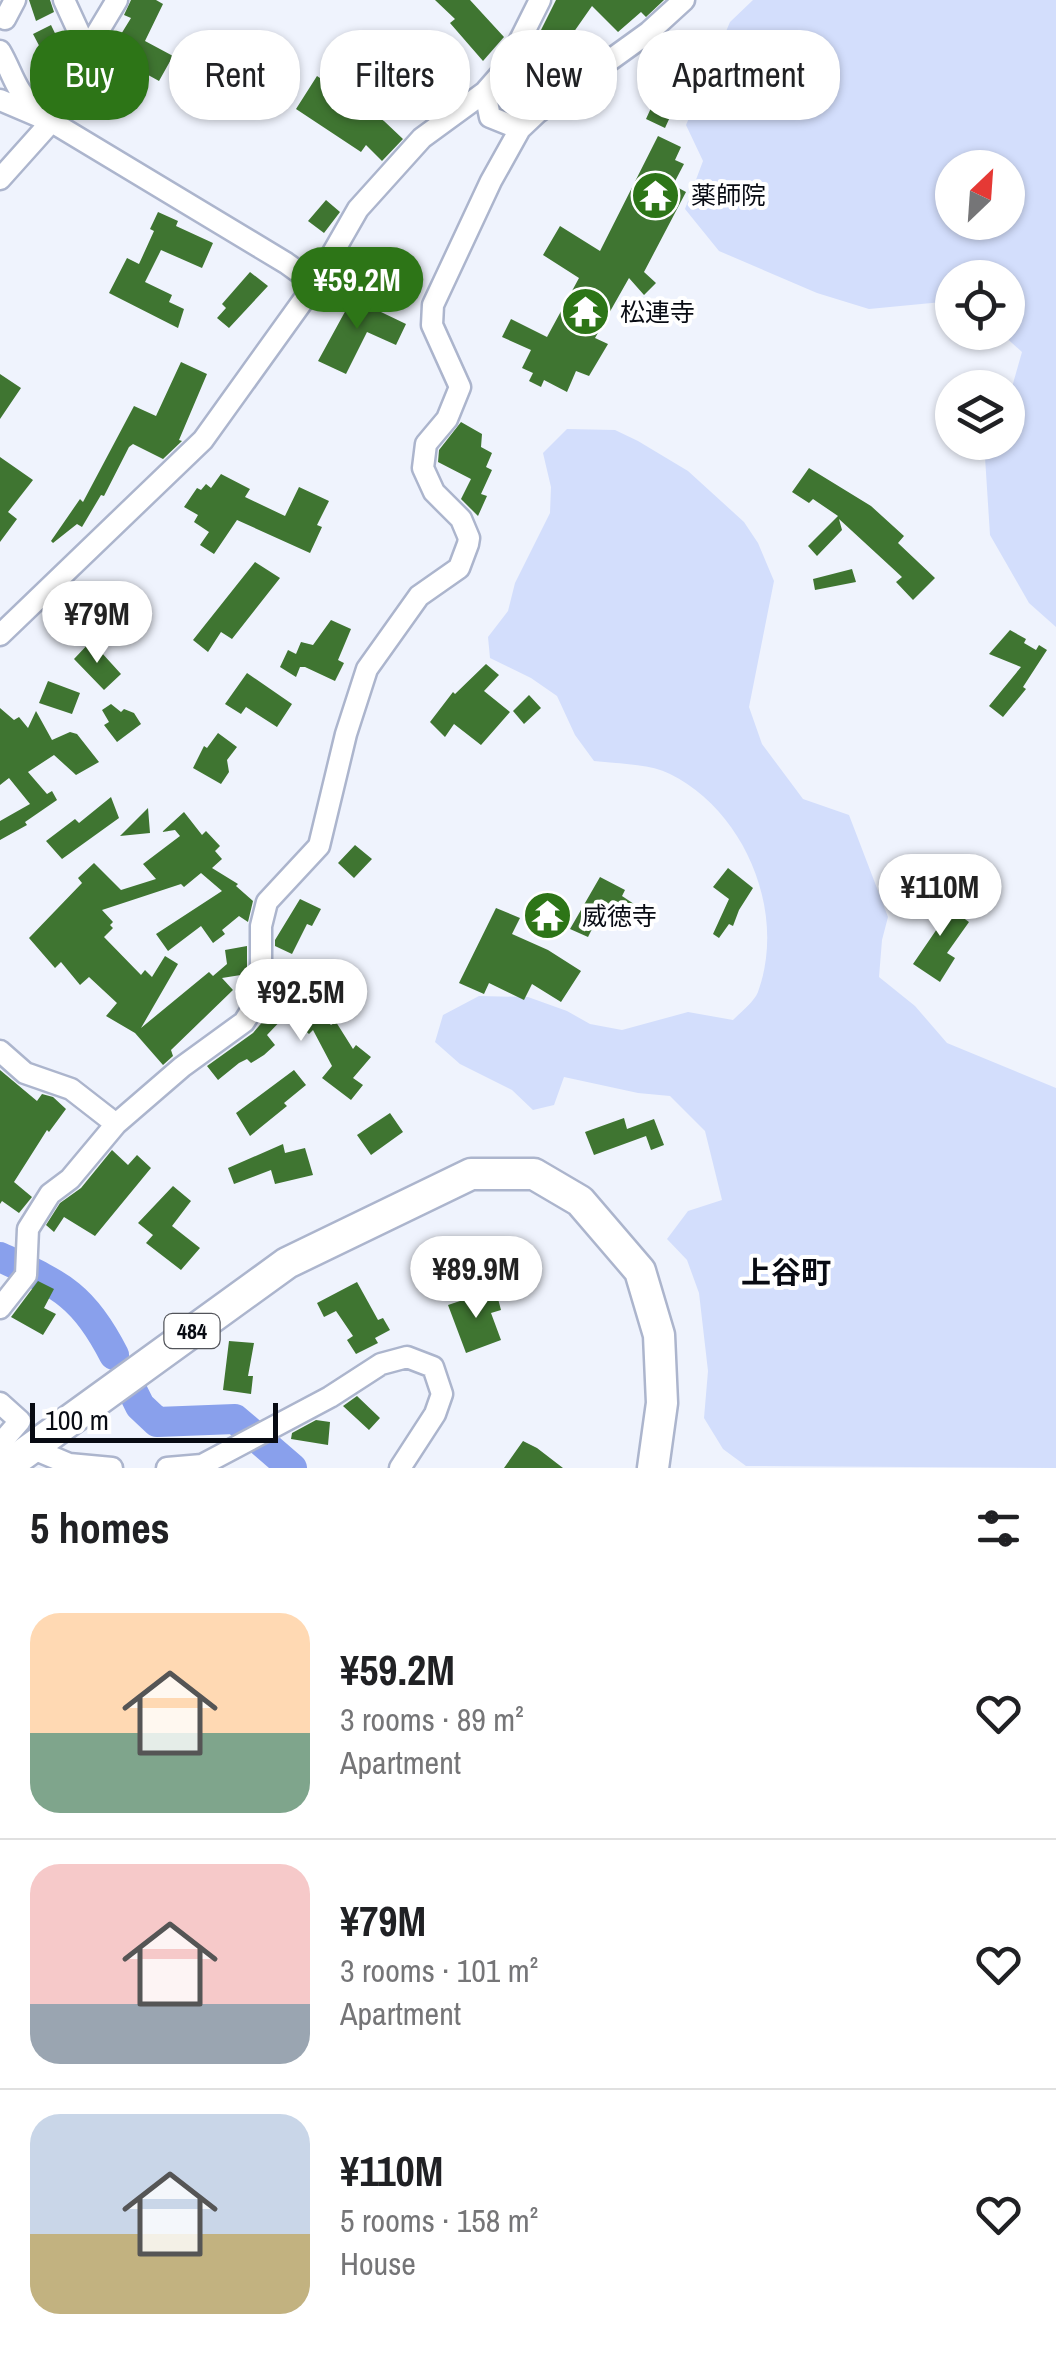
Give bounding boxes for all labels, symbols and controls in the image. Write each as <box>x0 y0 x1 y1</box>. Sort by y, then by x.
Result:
chip: Buy <box>30 30 149 120</box>
chip: Rent <box>169 30 300 120</box>
chip: Filters <box>320 30 470 120</box>
chip: New <box>490 30 617 120</box>
chip: Apartment <box>637 30 840 120</box>
north arrow <box>935 150 1025 240</box>
map controls <box>935 150 1025 460</box>
temple icon: 薬師院 <box>630 169 682 221</box>
place label: 薬師院 <box>691 178 766 212</box>
pin: ¥59.2M <box>276 247 438 332</box>
text: ¥59.2M <box>313 258 401 301</box>
button: locate <box>935 260 1025 350</box>
temple icon: 松連寺 <box>559 286 611 338</box>
place label: 松連寺 <box>620 295 695 329</box>
button: layers <box>935 370 1025 460</box>
pin: ¥79M <box>38 581 156 666</box>
text: ¥79M <box>64 592 130 635</box>
pin: ¥110M <box>870 854 1010 939</box>
text: ¥110M <box>901 865 979 908</box>
temple icon: 威徳寺 <box>521 890 573 942</box>
place label: 威徳寺 <box>582 899 657 933</box>
pin: ¥92.5M <box>220 959 382 1044</box>
text: ¥92.5M <box>257 970 345 1013</box>
pin: ¥89.9M <box>395 1236 557 1321</box>
text: ¥89.9M <box>432 1247 520 1290</box>
district label: 上谷町 <box>741 1252 831 1292</box>
road number: 484 <box>164 1314 220 1348</box>
scale bar <box>30 1398 278 1442</box>
text: 100 m <box>45 1401 109 1439</box>
text: 5 homes <box>30 1500 170 1556</box>
icon: filters <box>971 1501 1026 1556</box>
text: ¥59.2M <box>340 1642 455 1698</box>
icon: home <box>110 1653 230 1773</box>
icon: heart <box>971 1686 1026 1741</box>
text: 3 rooms · 89 m² <box>340 1698 524 1741</box>
text: Apartment <box>340 1741 461 1784</box>
text: ¥79M <box>340 1893 426 1949</box>
icon: home <box>110 1904 230 2024</box>
icon: heart <box>971 1937 1026 1992</box>
text: 3 rooms · 101 m² <box>340 1949 538 1992</box>
text: Apartment <box>340 1992 461 2035</box>
text: ¥110M <box>340 2143 443 2199</box>
icon: home <box>110 2154 230 2274</box>
icon: heart <box>971 2187 1026 2242</box>
text: 5 rooms · 158 m² <box>340 2199 538 2242</box>
text: House <box>340 2242 416 2285</box>

